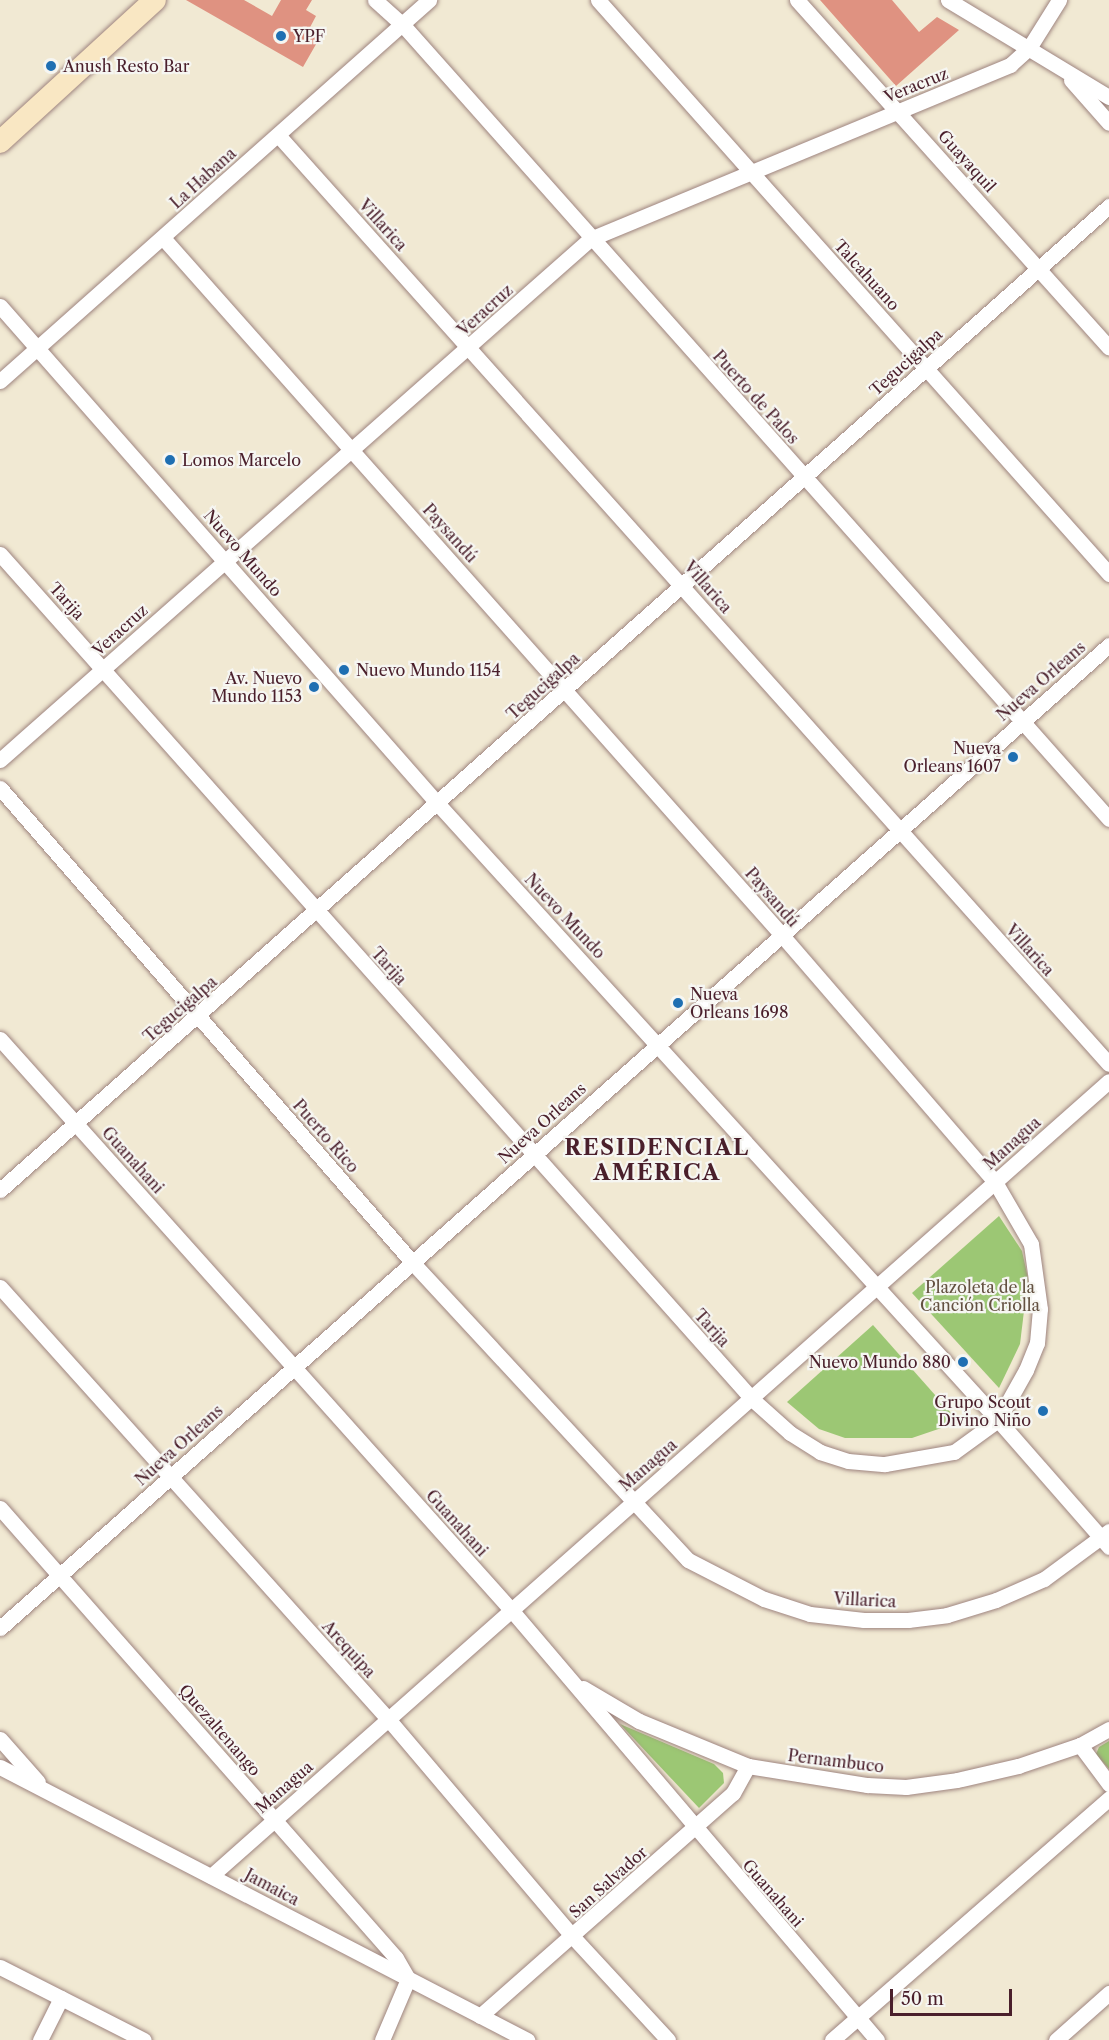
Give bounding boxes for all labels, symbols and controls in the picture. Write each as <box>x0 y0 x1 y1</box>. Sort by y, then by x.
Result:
place label: YPF <box>293 26 325 46</box>
marker: YPF <box>274 29 288 43</box>
place label: Anush Resto Bar <box>63 56 190 76</box>
marker: Anush Resto Bar <box>44 59 58 73</box>
street label: Veracruz <box>881 63 951 107</box>
street label: Guayaquil <box>934 126 1000 196</box>
street label: La Habana <box>166 144 240 212</box>
street label: Villarica <box>355 195 411 255</box>
street label: Talcahuano <box>830 236 904 314</box>
street label: Veracruz <box>454 280 516 340</box>
street label: Tegucigalpa <box>866 324 946 400</box>
street label: Puerto de Palos <box>709 346 803 448</box>
place label: Lomos Marcelo <box>182 450 301 470</box>
marker: Lomos Marcelo <box>163 453 177 467</box>
street label: Paysandú <box>419 500 481 566</box>
street label: Nuevo Mundo <box>200 506 286 600</box>
street label: Villarica <box>680 557 736 617</box>
street label: Tarija <box>45 578 89 624</box>
street label: Veracruz <box>89 600 151 660</box>
street label: Nueva Orleans <box>993 637 1089 725</box>
street label: Tegucigalpa <box>503 648 583 724</box>
place label: Nuevo Mundo 1154 <box>356 660 501 680</box>
marker: Nuevo Mundo 1154 <box>337 663 351 677</box>
place label: Av. Nuevo Mundo 1153 <box>211 668 302 706</box>
marker: Av. Nuevo Mundo 1153 <box>307 680 321 694</box>
place label: Nueva Orleans 1607 <box>903 738 1001 776</box>
marker: Nueva Orleans 1607 <box>1006 750 1020 764</box>
street label: Paysandú <box>741 864 803 930</box>
street label: Nuevo Mundo <box>521 870 609 962</box>
street label: Villarica <box>1002 920 1058 980</box>
street label: Tarija <box>367 943 411 989</box>
street label: Tegucigalpa <box>139 972 221 1046</box>
place label: Nueva Orleans 1698 <box>690 984 788 1022</box>
marker: Nueva Orleans 1698 <box>671 996 685 1010</box>
street label: Nueva Orleans <box>494 1079 590 1167</box>
street label: Puerto Rico <box>289 1096 363 1176</box>
street label: Managua <box>980 1113 1044 1173</box>
street label: Guanahani <box>98 1123 168 1197</box>
district label: RESIDENCIAL AMÉRICA <box>564 1134 750 1186</box>
park label: Plazoleta de la Canción Criolla <box>920 1277 1040 1315</box>
street label: Tarija <box>690 1305 734 1351</box>
place label: Nuevo Mundo 880 <box>809 1352 951 1372</box>
marker: Nuevo Mundo 880 <box>956 1355 970 1369</box>
place label: Grupo Scout Divino Niño <box>934 1392 1031 1430</box>
street label: Nueva Orleans <box>131 1401 227 1489</box>
marker: Grupo Scout Divino Niño <box>1036 1404 1050 1418</box>
street label: Managua <box>615 1435 681 1495</box>
street label: Guanahani <box>422 1486 492 1560</box>
street label: Villarica <box>833 1589 897 1611</box>
street label: Arequipa <box>318 1617 380 1681</box>
street label: Quezaltenango <box>175 1680 265 1780</box>
street label: Pernambuco <box>787 1746 885 1776</box>
street label: Managua <box>251 1757 317 1817</box>
street label: San Salvador <box>565 1842 651 1922</box>
street label: Guanahani <box>739 1855 807 1931</box>
street label: Jamaica <box>241 1865 303 1909</box>
scale bar <box>893 1977 1014 2015</box>
text: 50 m <box>901 1988 944 2010</box>

